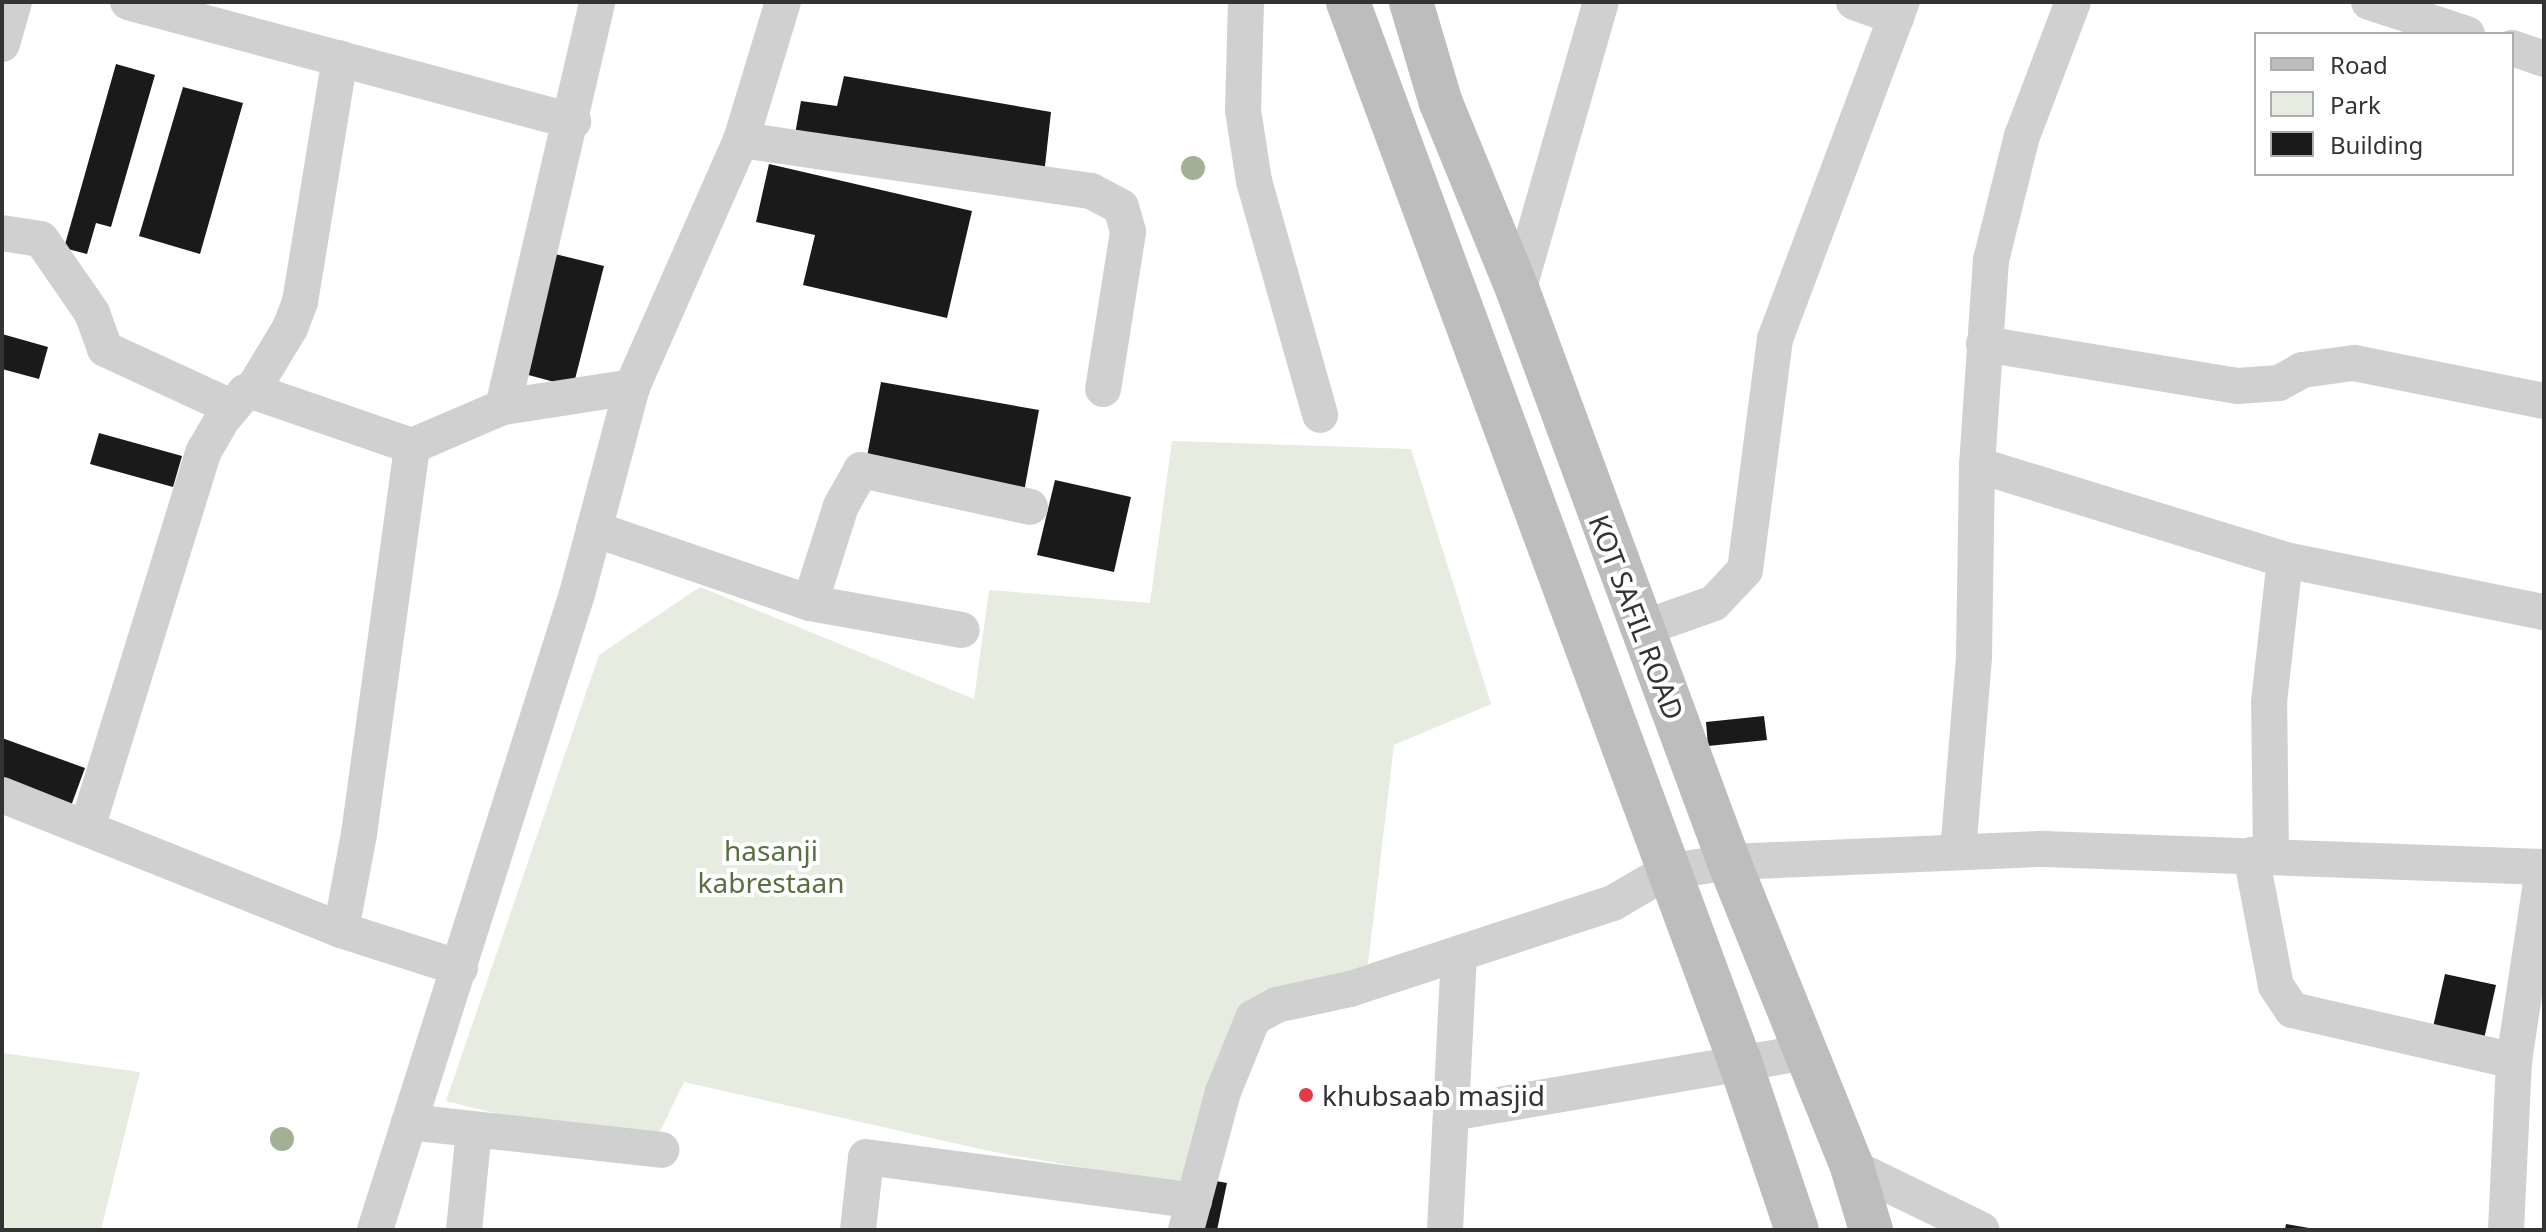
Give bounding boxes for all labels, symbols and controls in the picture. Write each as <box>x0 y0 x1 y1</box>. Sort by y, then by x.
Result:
legend <box>2254 32 2514 176</box>
text: Road <box>2330 48 2388 81</box>
text: Park <box>2330 88 2381 121</box>
text: Building <box>2330 128 2423 161</box>
street label: KOT SAFIL ROAD <box>1582 510 1692 724</box>
park label: hasanji kabrestaan <box>698 833 844 899</box>
place label: khubsaab masjid <box>1322 1078 1545 1112</box>
marker: khubsaab masjid <box>1297 1086 1315 1104</box>

